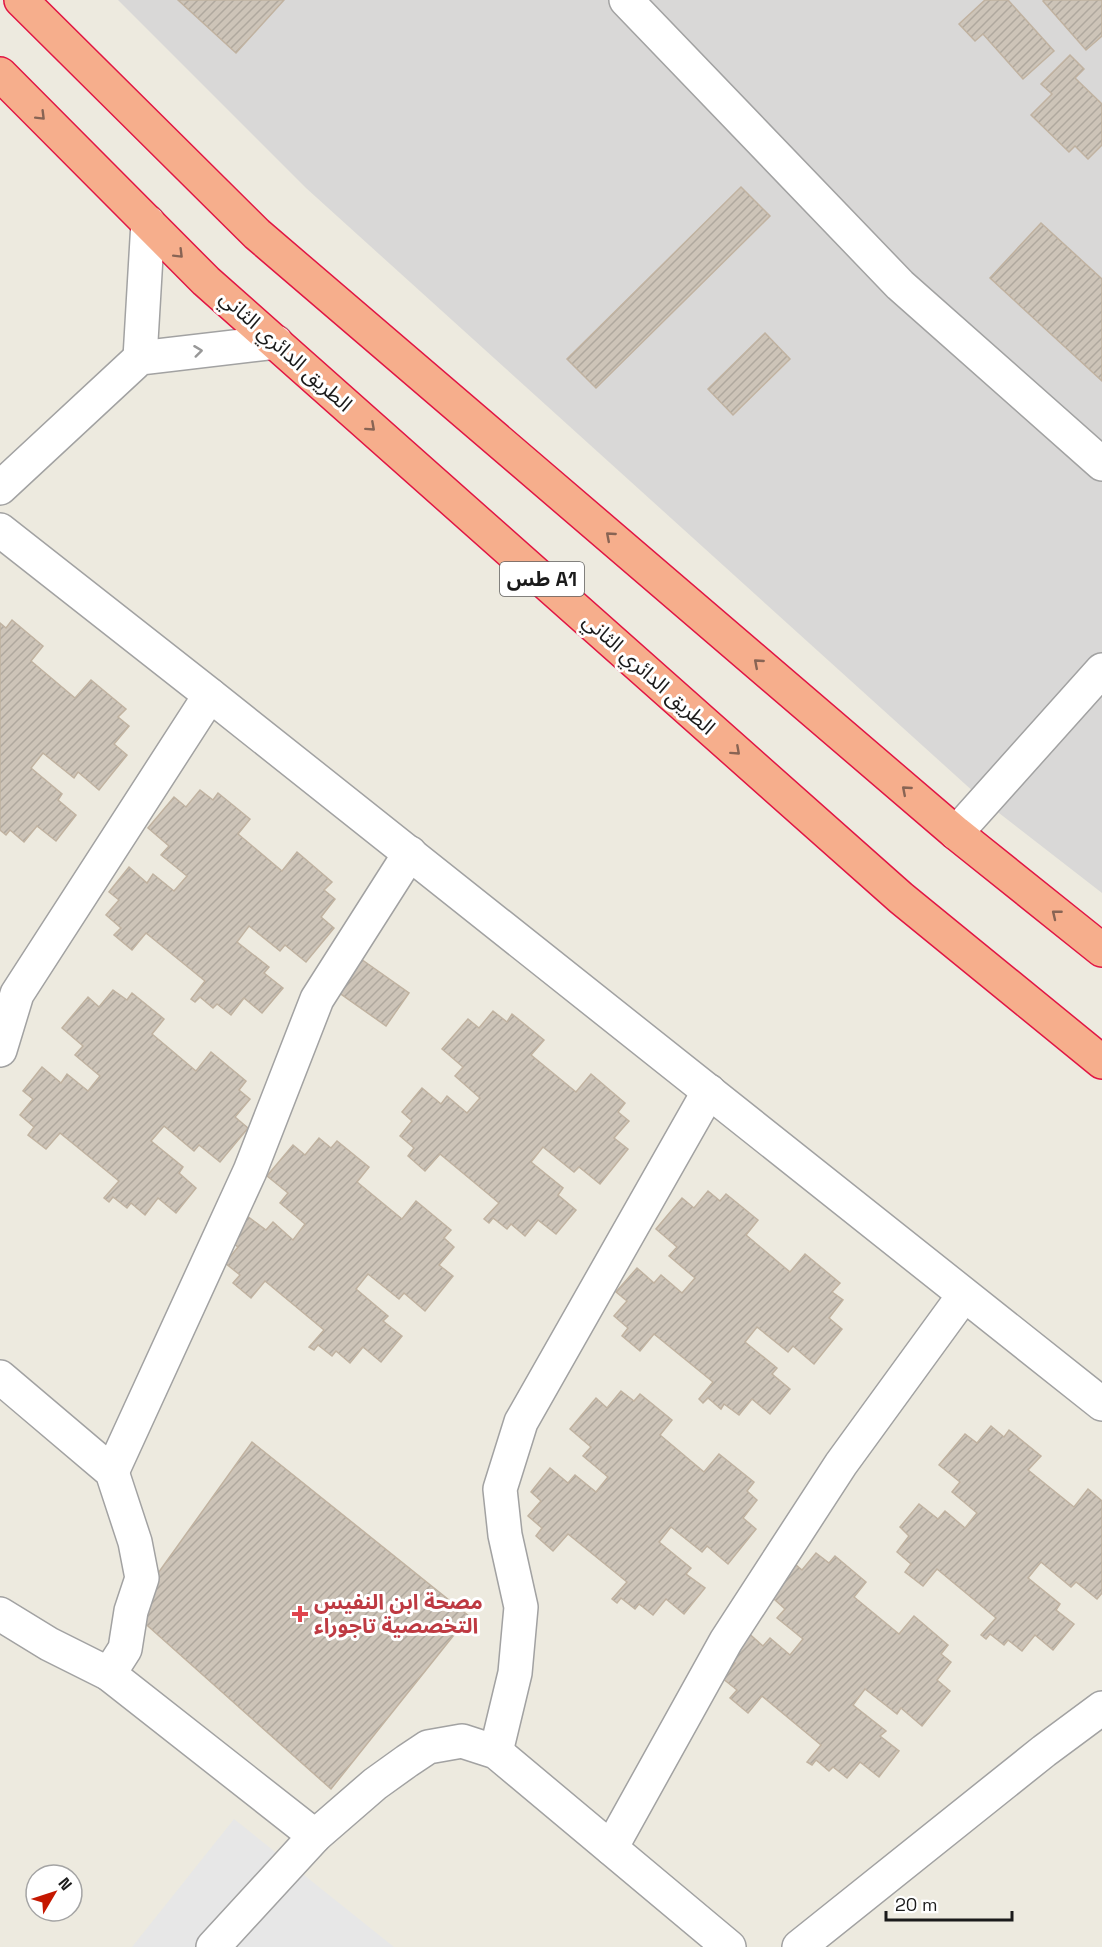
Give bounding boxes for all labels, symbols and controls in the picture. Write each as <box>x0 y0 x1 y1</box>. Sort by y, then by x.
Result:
one-way arrow <box>34 108 45 119</box>
one-way arrow <box>172 246 183 257</box>
street label: الطريق الدائري الثاني <box>213 284 358 419</box>
one-way arrow <box>193 345 202 358</box>
one-way arrow <box>364 420 374 431</box>
one-way arrow <box>606 532 617 543</box>
road number: طس A1 <box>500 562 584 596</box>
street label: الطريق الدائري الثاني <box>576 607 721 742</box>
one-way arrow <box>754 659 765 670</box>
one-way arrow <box>729 744 740 755</box>
one-way arrow <box>902 786 913 797</box>
one-way arrow <box>1052 910 1063 921</box>
place label: مصحة ابن النفيس التخصصية تاجوراء <box>314 1588 483 1639</box>
marker: مصحة ابن النفيس التخصصية تاجوراء <box>291 1605 309 1623</box>
north arrow <box>24 1863 84 1923</box>
text: N <box>54 1873 77 1895</box>
scale bar <box>886 1884 1012 1922</box>
text: 20 m <box>895 1893 938 1916</box>

